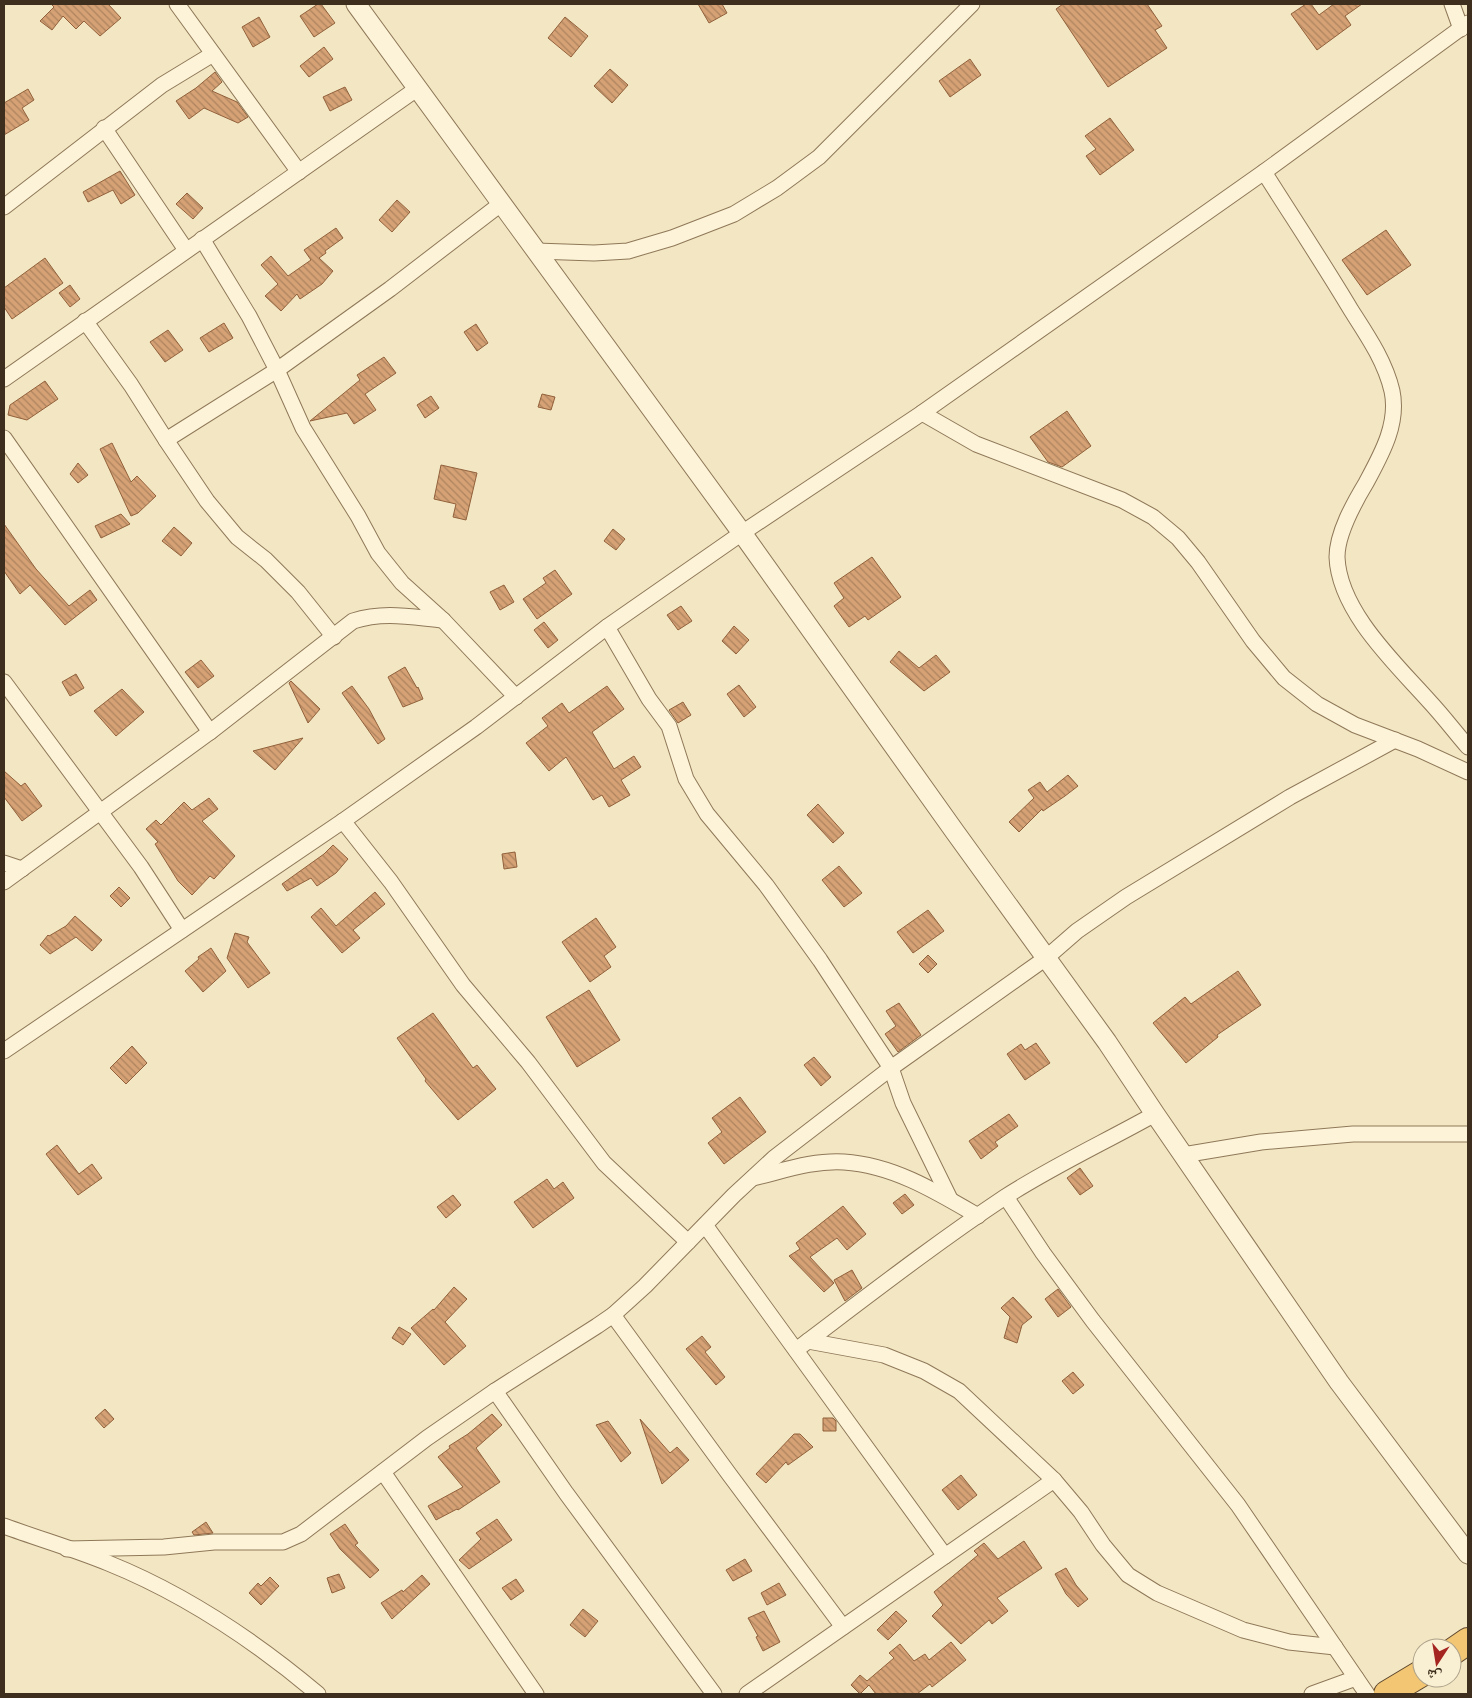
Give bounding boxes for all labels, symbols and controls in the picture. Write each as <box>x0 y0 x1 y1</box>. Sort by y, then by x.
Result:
north arrow <box>1412 1638 1462 1688</box>
text: ش <box>1425 1660 1444 1687</box>

